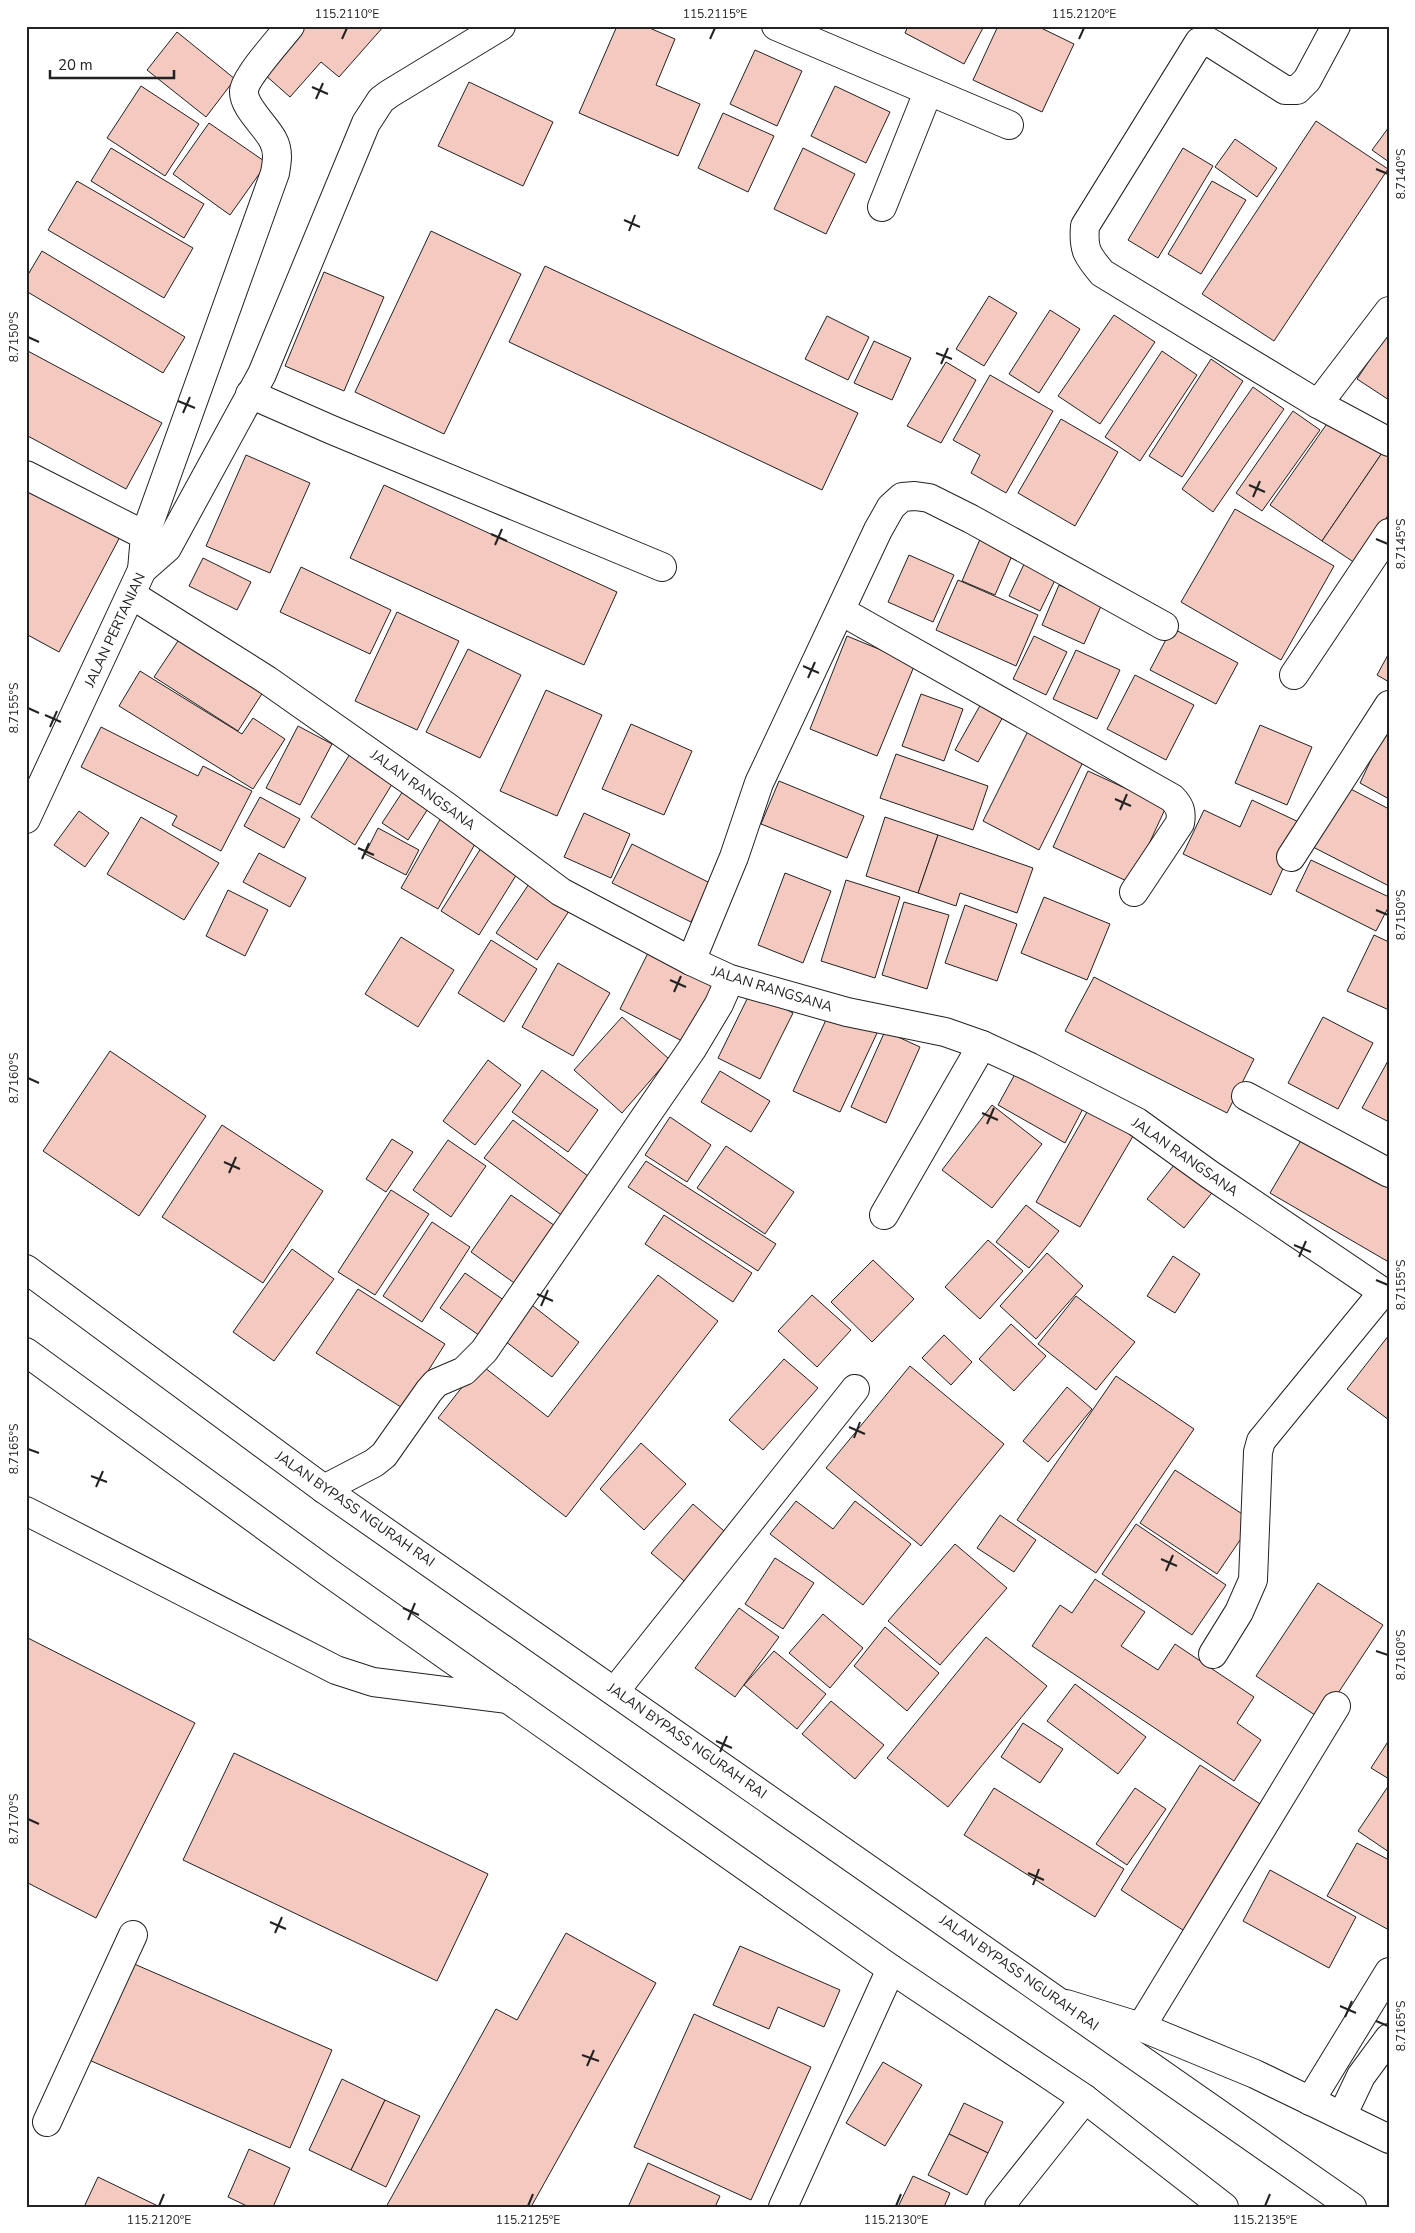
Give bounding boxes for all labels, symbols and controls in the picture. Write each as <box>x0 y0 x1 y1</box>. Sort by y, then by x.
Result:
text: 115.2110°E <box>315 6 379 22</box>
text: 115.2115°E <box>683 6 747 22</box>
text: 115.2120°E <box>1052 6 1116 22</box>
scale bar <box>50 48 174 80</box>
text: 20 m <box>58 55 93 75</box>
text: 8.7140°S <box>1393 149 1409 199</box>
text: 8.7150°S <box>6 312 22 362</box>
text: 8.7145°S <box>1393 519 1409 569</box>
street label: JALAN PERTANIAN <box>80 570 150 691</box>
text: 8.7155°S <box>6 683 22 733</box>
street label: JALAN RANGSANA <box>366 745 479 835</box>
text: 8.7150°S <box>1393 890 1409 940</box>
street label: JALAN RANGSANA <box>708 961 835 1016</box>
text: 8.7160°S <box>6 1053 22 1103</box>
street label: JALAN RANGSANA <box>1127 1113 1242 1201</box>
text: 8.7155°S <box>1393 1260 1409 1310</box>
text: 8.7165°S <box>6 1424 22 1474</box>
street label: JALAN BYPASS NGURAH RAI <box>271 1446 438 1571</box>
text: 8.7160°S <box>1393 1630 1409 1680</box>
street label: JALAN BYPASS NGURAH RAI <box>603 1678 770 1803</box>
text: 8.7170°S <box>6 1794 22 1844</box>
street label: JALAN BYPASS NGURAH RAI <box>935 1910 1102 2035</box>
text: 8.7165°S <box>1393 2001 1409 2051</box>
text: 115.2120°E <box>127 2212 191 2228</box>
text: 115.2125°E <box>496 2212 560 2228</box>
text: 115.2130°E <box>864 2212 928 2228</box>
text: 115.2135°E <box>1233 2212 1297 2228</box>

